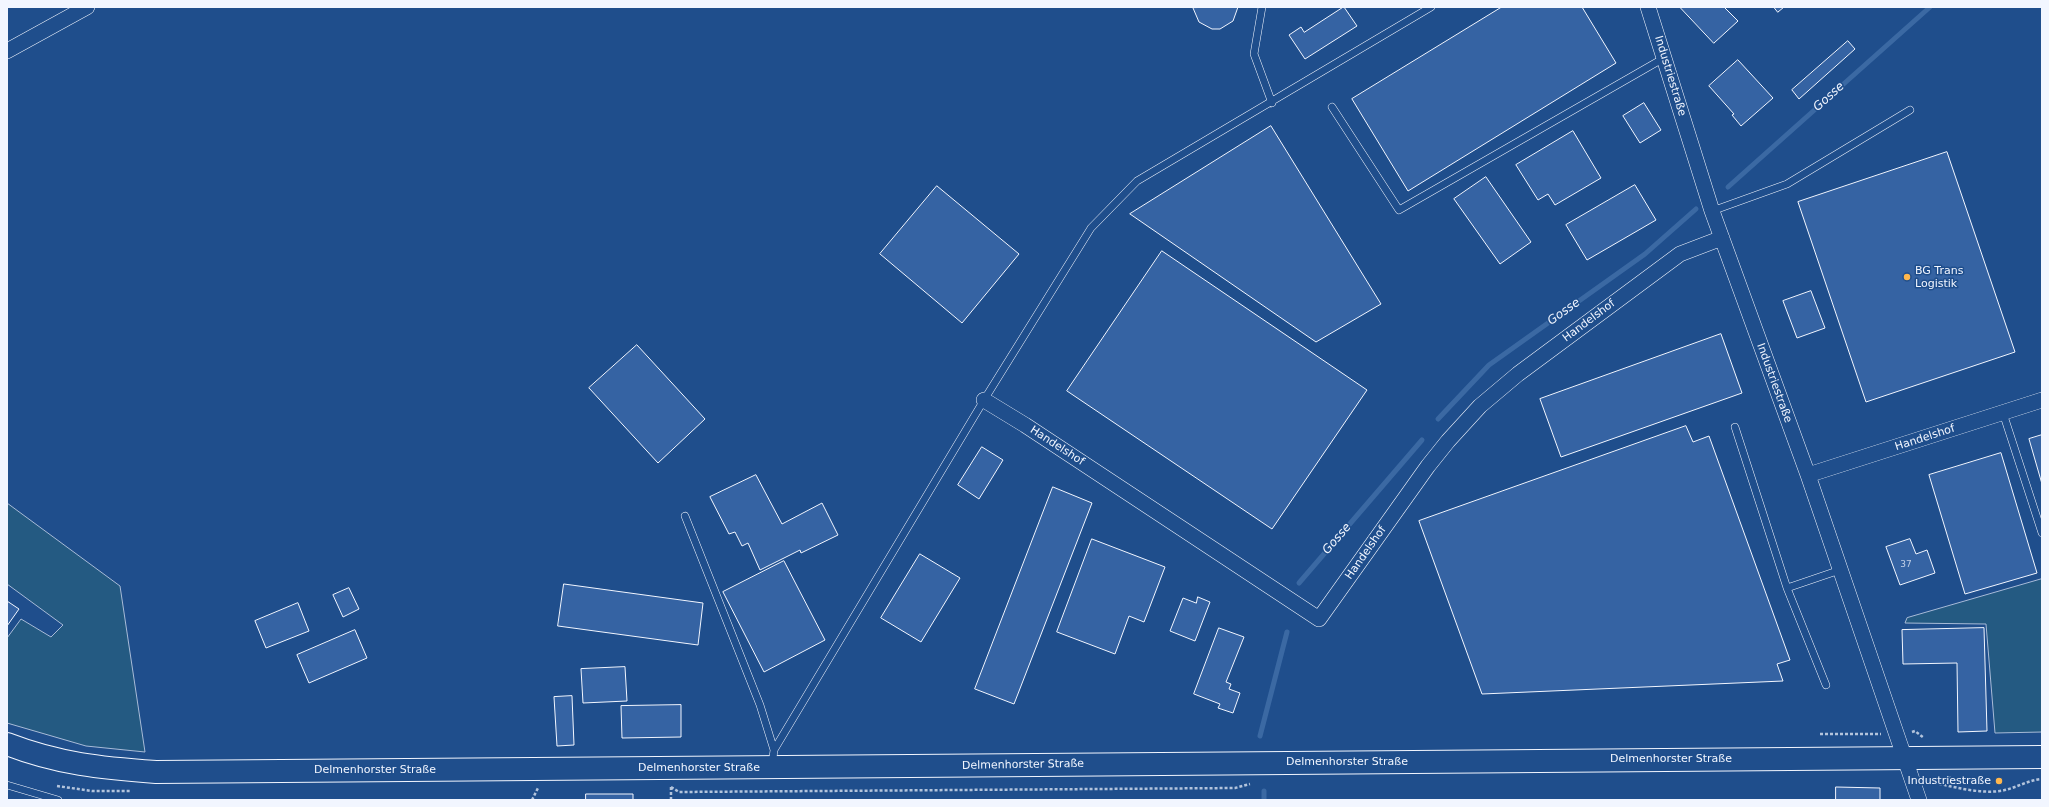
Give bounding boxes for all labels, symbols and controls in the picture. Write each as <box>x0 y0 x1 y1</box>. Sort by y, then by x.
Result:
street label: Industriestraße <box>1651 34 1689 118</box>
water label: Gosse <box>1811 79 1847 115</box>
place label: BG Trans Logistik <box>1915 264 1963 290</box>
marker: BG Trans Logistik <box>1902 272 1912 282</box>
water label: Gosse <box>1545 295 1583 329</box>
street label: Handelshof <box>1560 297 1618 345</box>
street label: Industriestraße <box>1754 341 1794 425</box>
street label: Handelshof <box>1893 422 1957 454</box>
street label: Handelshof <box>1027 424 1087 468</box>
water label: Gosse <box>1320 520 1354 558</box>
street label: Handelshof <box>1343 524 1389 582</box>
house number: 37 <box>1900 560 1912 570</box>
street label: Delmenhorster Straße <box>1610 752 1732 766</box>
street label: Delmenhorster Straße <box>1286 755 1408 769</box>
street label: Delmenhorster Straße <box>962 757 1084 773</box>
street label: Delmenhorster Straße <box>638 761 760 775</box>
street label: Delmenhorster Straße <box>314 763 436 777</box>
place label: Industriestraße <box>1907 774 1991 788</box>
marker: Industriestraße <box>1994 776 2004 786</box>

